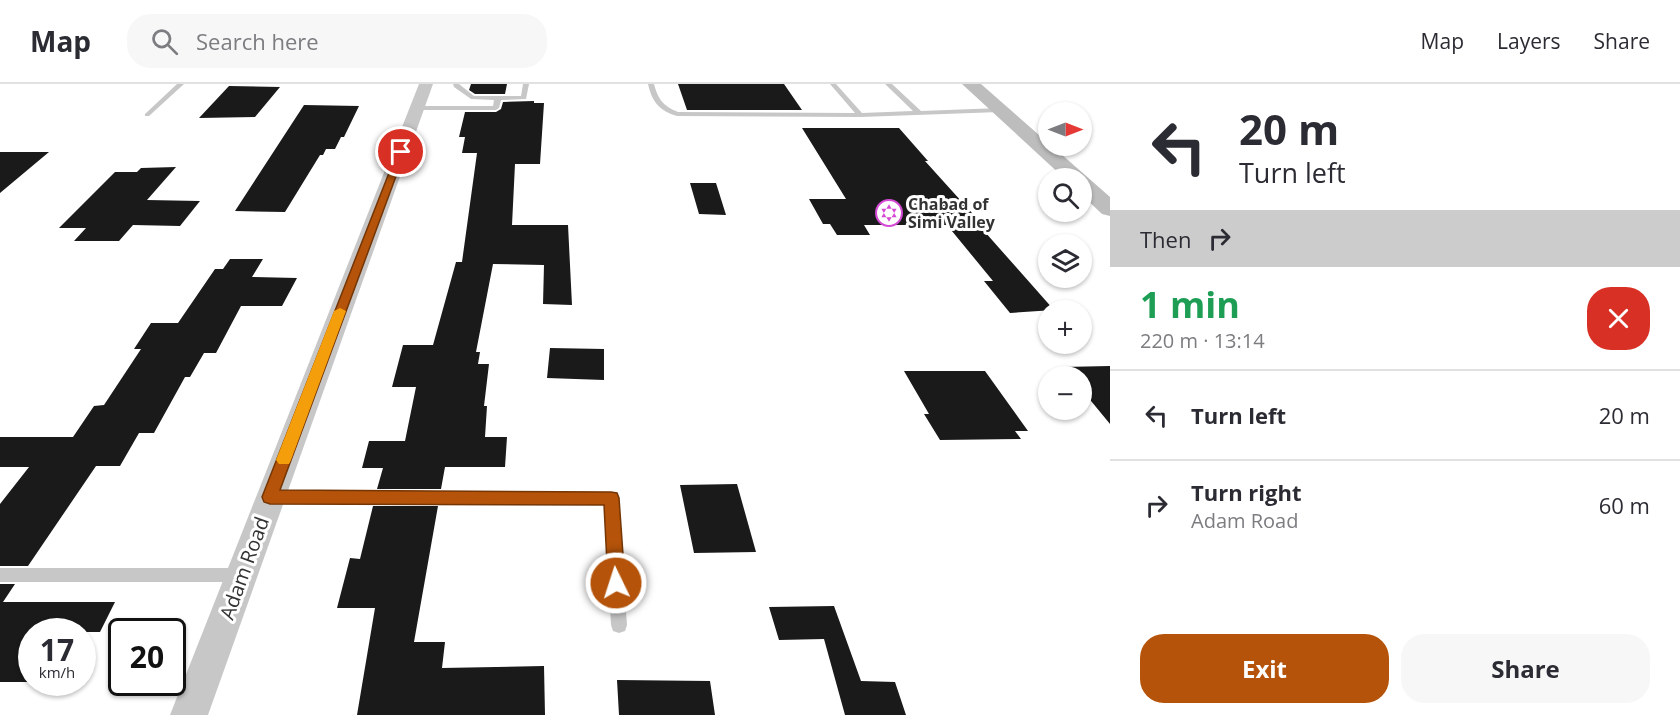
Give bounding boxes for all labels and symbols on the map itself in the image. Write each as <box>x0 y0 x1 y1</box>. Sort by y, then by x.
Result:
north arrow <box>1038 102 1092 156</box>
pin <box>375 126 426 177</box>
place label: Chabad of Simi Valley <box>908 193 996 233</box>
synagogue icon: Chabad of Simi Valley <box>874 198 904 228</box>
street label: Adam Road <box>213 513 275 623</box>
position arrow <box>584 551 648 615</box>
speed limit sign: 20 <box>108 618 186 696</box>

